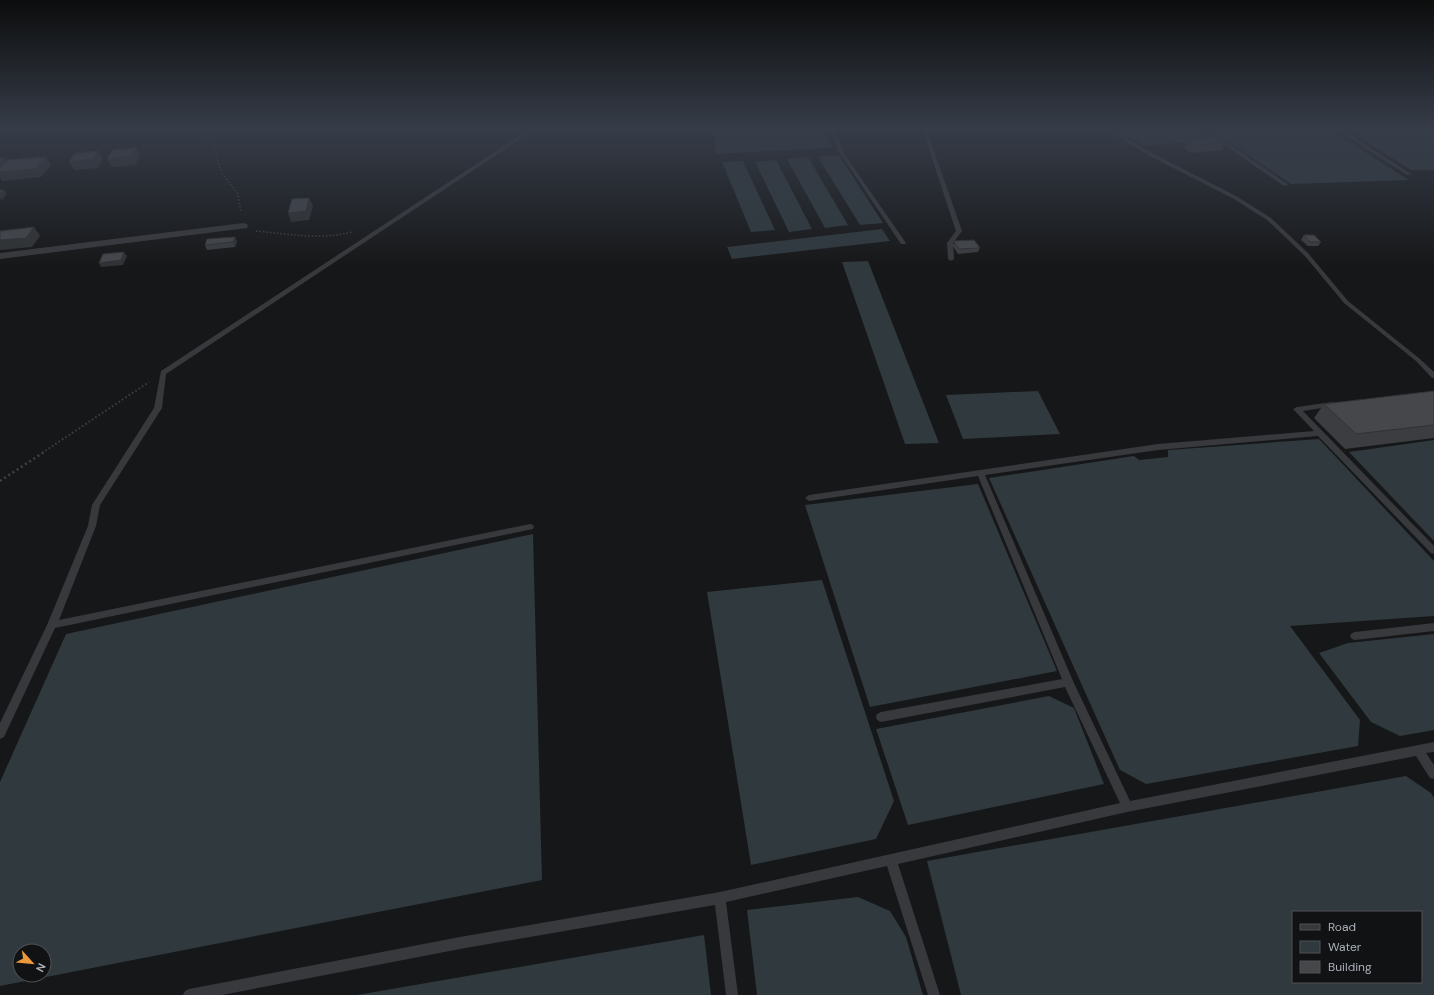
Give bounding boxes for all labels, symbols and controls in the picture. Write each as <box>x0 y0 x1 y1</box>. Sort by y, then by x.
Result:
legend <box>1292 911 1422 983</box>
text: Road <box>1328 919 1356 935</box>
text: Water <box>1328 939 1362 955</box>
north arrow <box>12 943 52 983</box>
text: Building <box>1328 959 1372 975</box>
text: N <box>33 961 49 974</box>

